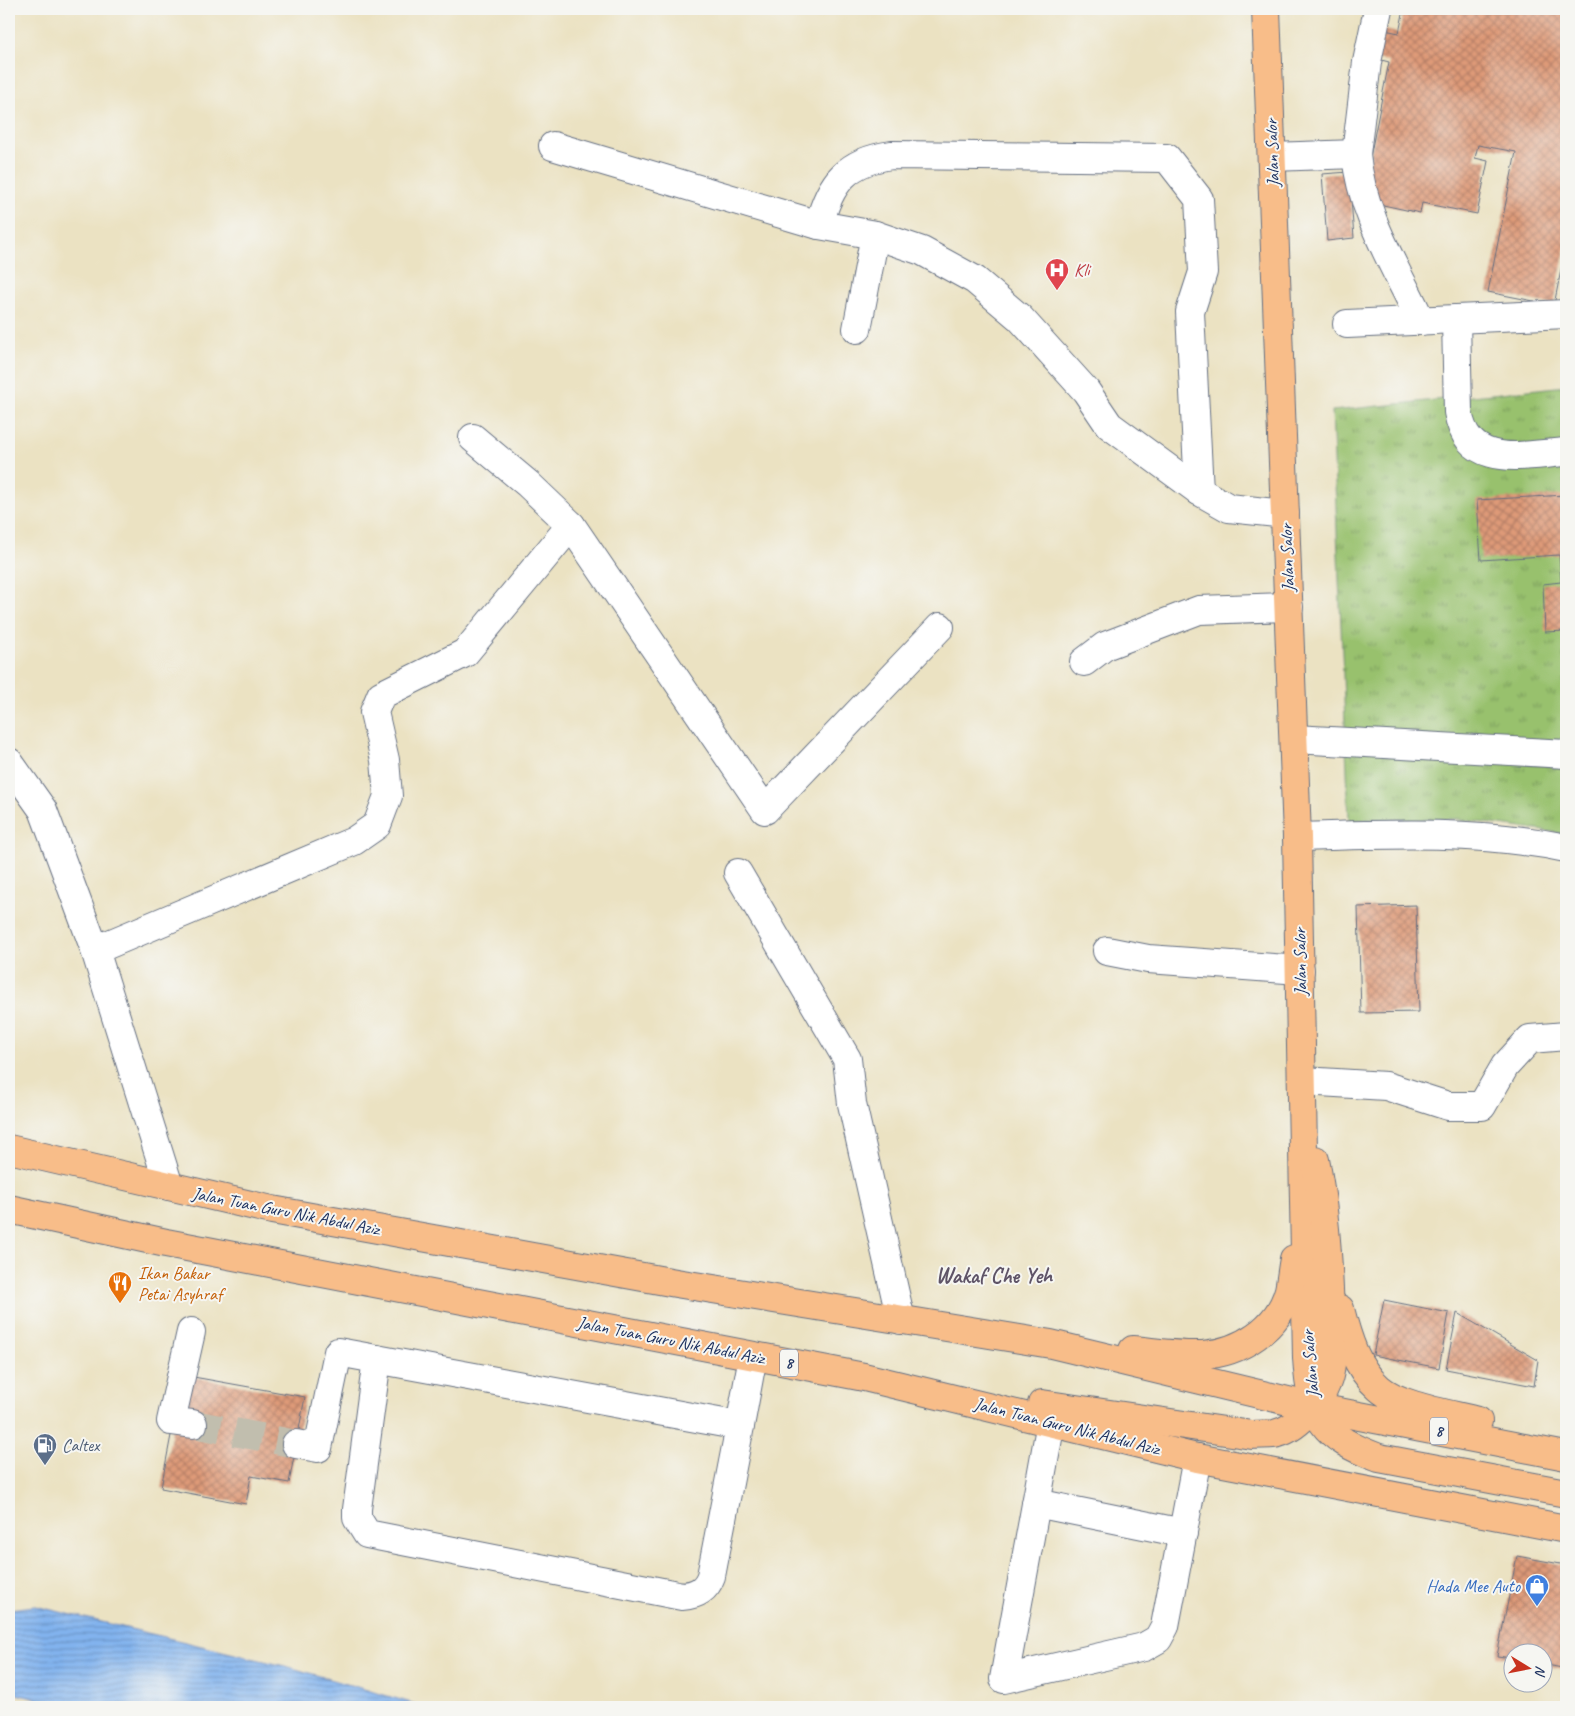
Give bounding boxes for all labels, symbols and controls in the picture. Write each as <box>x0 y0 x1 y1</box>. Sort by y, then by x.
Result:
street label: Jalan Salor <box>1260 116 1284 188</box>
hospital icon: Kli <box>1044 257 1070 291</box>
place label: Kli <box>1074 259 1092 281</box>
street label: Jalan Salor <box>1275 521 1299 593</box>
street label: Jalan Salor <box>1288 925 1312 997</box>
street label: Jalan Tuan Guru Nik Abdul Aziz <box>190 1182 384 1240</box>
place label: Ikan Bakar Petai Asyhraf <box>138 1262 227 1305</box>
district label: Wakaf Che Yeh <box>936 1262 1054 1290</box>
restaurant icon: Ikan Bakar Petai Asyhraf <box>107 1270 133 1304</box>
street label: Jalan Tuan Guru Nik Abdul Aziz <box>575 1311 769 1369</box>
street label: Jalan Salor <box>1296 1327 1324 1400</box>
road number: 8 <box>780 1350 798 1376</box>
street label: Jalan Tuan Guru Nik Abdul Aziz <box>971 1392 1164 1460</box>
road number: 8 <box>1430 1418 1448 1444</box>
fuel station icon: Caltex <box>32 1432 58 1466</box>
place label: Caltex <box>62 1434 101 1456</box>
shop icon: Hada Mee Auto <box>1524 1573 1550 1607</box>
place label: Hada Mee Auto <box>1426 1575 1522 1597</box>
north arrow <box>1502 1644 1552 1694</box>
text: N <box>1531 1664 1549 1678</box>

